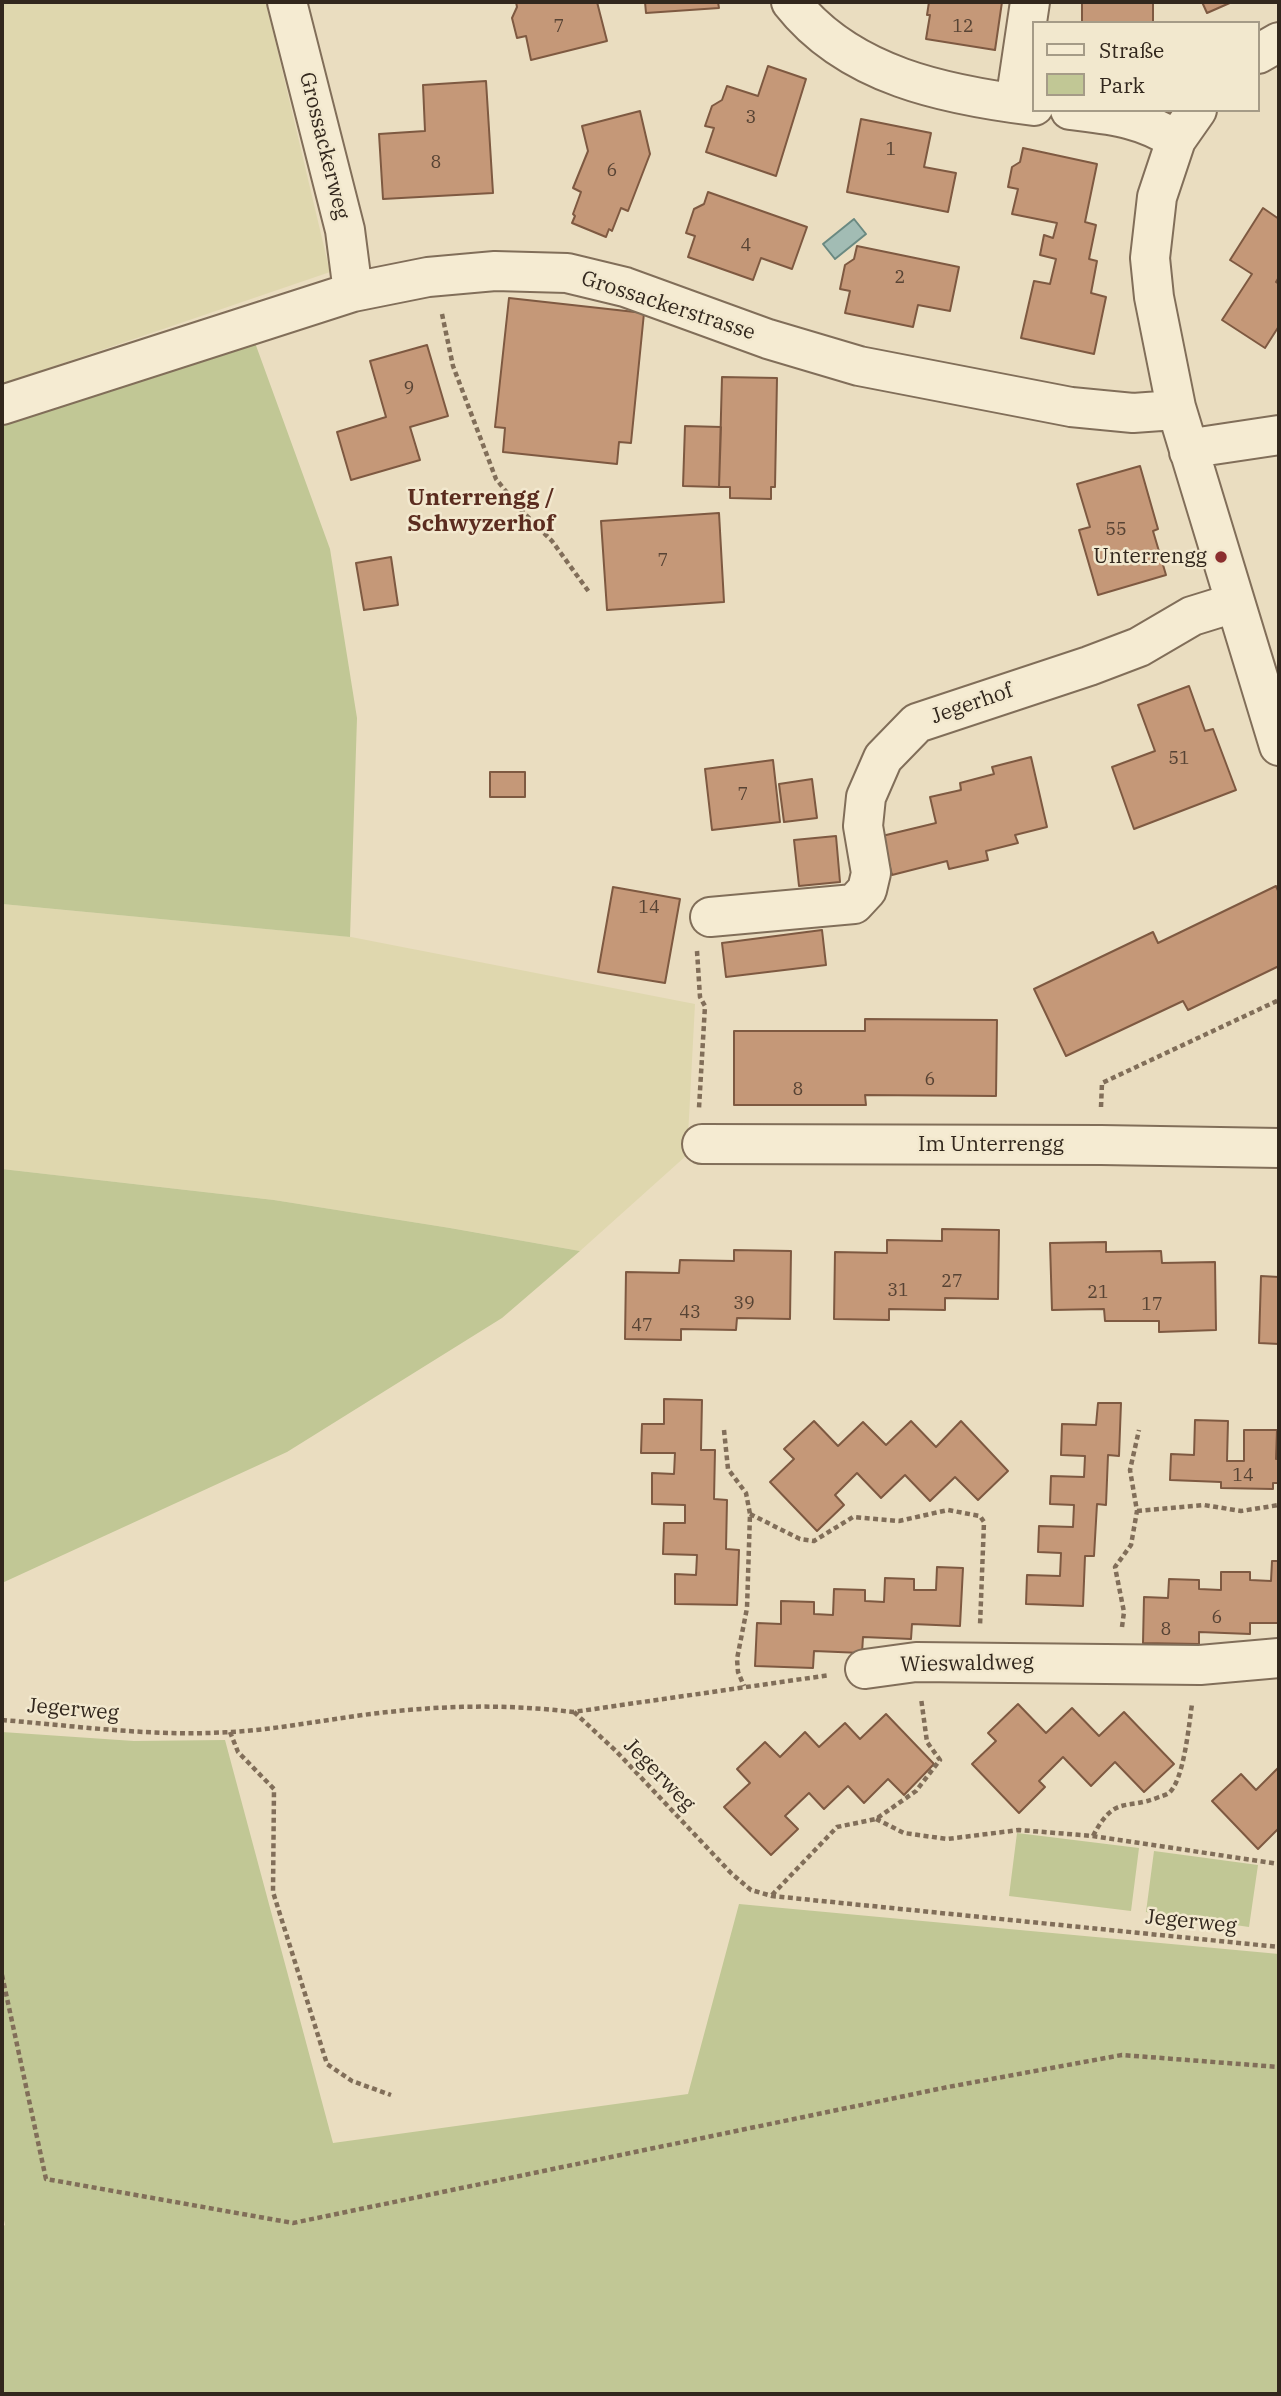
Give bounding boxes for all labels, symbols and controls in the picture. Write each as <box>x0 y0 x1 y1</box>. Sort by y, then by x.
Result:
house number: 7 <box>554 16 564 38</box>
house number: 12 <box>952 16 974 38</box>
legend <box>1032 21 1260 112</box>
text: Straße <box>1099 36 1164 64</box>
street label: Grossackerweg <box>294 70 354 222</box>
text: Park <box>1099 71 1145 99</box>
house number: 3 <box>746 107 756 129</box>
house number: 1 <box>886 139 896 161</box>
house number: 8 <box>431 152 441 174</box>
house number: 6 <box>607 160 617 182</box>
house number: 4 <box>741 235 751 257</box>
street label: Grossackerstrasse <box>578 266 758 346</box>
house number: 2 <box>895 267 905 289</box>
house number: 9 <box>404 378 414 400</box>
district label: Unterrengg / Schwyzerhof <box>407 484 555 538</box>
house number: 55 <box>1105 519 1127 541</box>
place label: Unterrengg <box>1093 544 1207 570</box>
marker: Unterrengg <box>1213 549 1229 565</box>
house number: 7 <box>658 550 668 572</box>
street label: Jegerhof <box>928 678 1016 730</box>
house number: 51 <box>1168 748 1190 770</box>
house number: 7 <box>738 784 748 806</box>
house number: 14 <box>638 897 660 919</box>
house number: 6 <box>925 1069 935 1091</box>
house number: 8 <box>793 1079 803 1101</box>
street label: Im Unterrengg <box>918 1132 1064 1158</box>
house number: 27 <box>941 1271 963 1293</box>
house number: 31 <box>887 1280 909 1302</box>
house number: 21 <box>1087 1282 1109 1304</box>
house number: 39 <box>733 1293 755 1315</box>
house number: 17 <box>1141 1294 1163 1316</box>
house number: 43 <box>679 1302 701 1324</box>
house number: 47 <box>631 1315 653 1337</box>
house number: 14 <box>1232 1465 1254 1487</box>
house number: 6 <box>1212 1607 1222 1629</box>
house number: 8 <box>1161 1619 1171 1641</box>
street label: Wieswaldweg <box>900 1650 1034 1678</box>
street label: Jegerweg <box>26 1693 120 1727</box>
street label: Jegerweg <box>618 1733 700 1817</box>
street label: Jegerweg <box>1144 1905 1238 1939</box>

